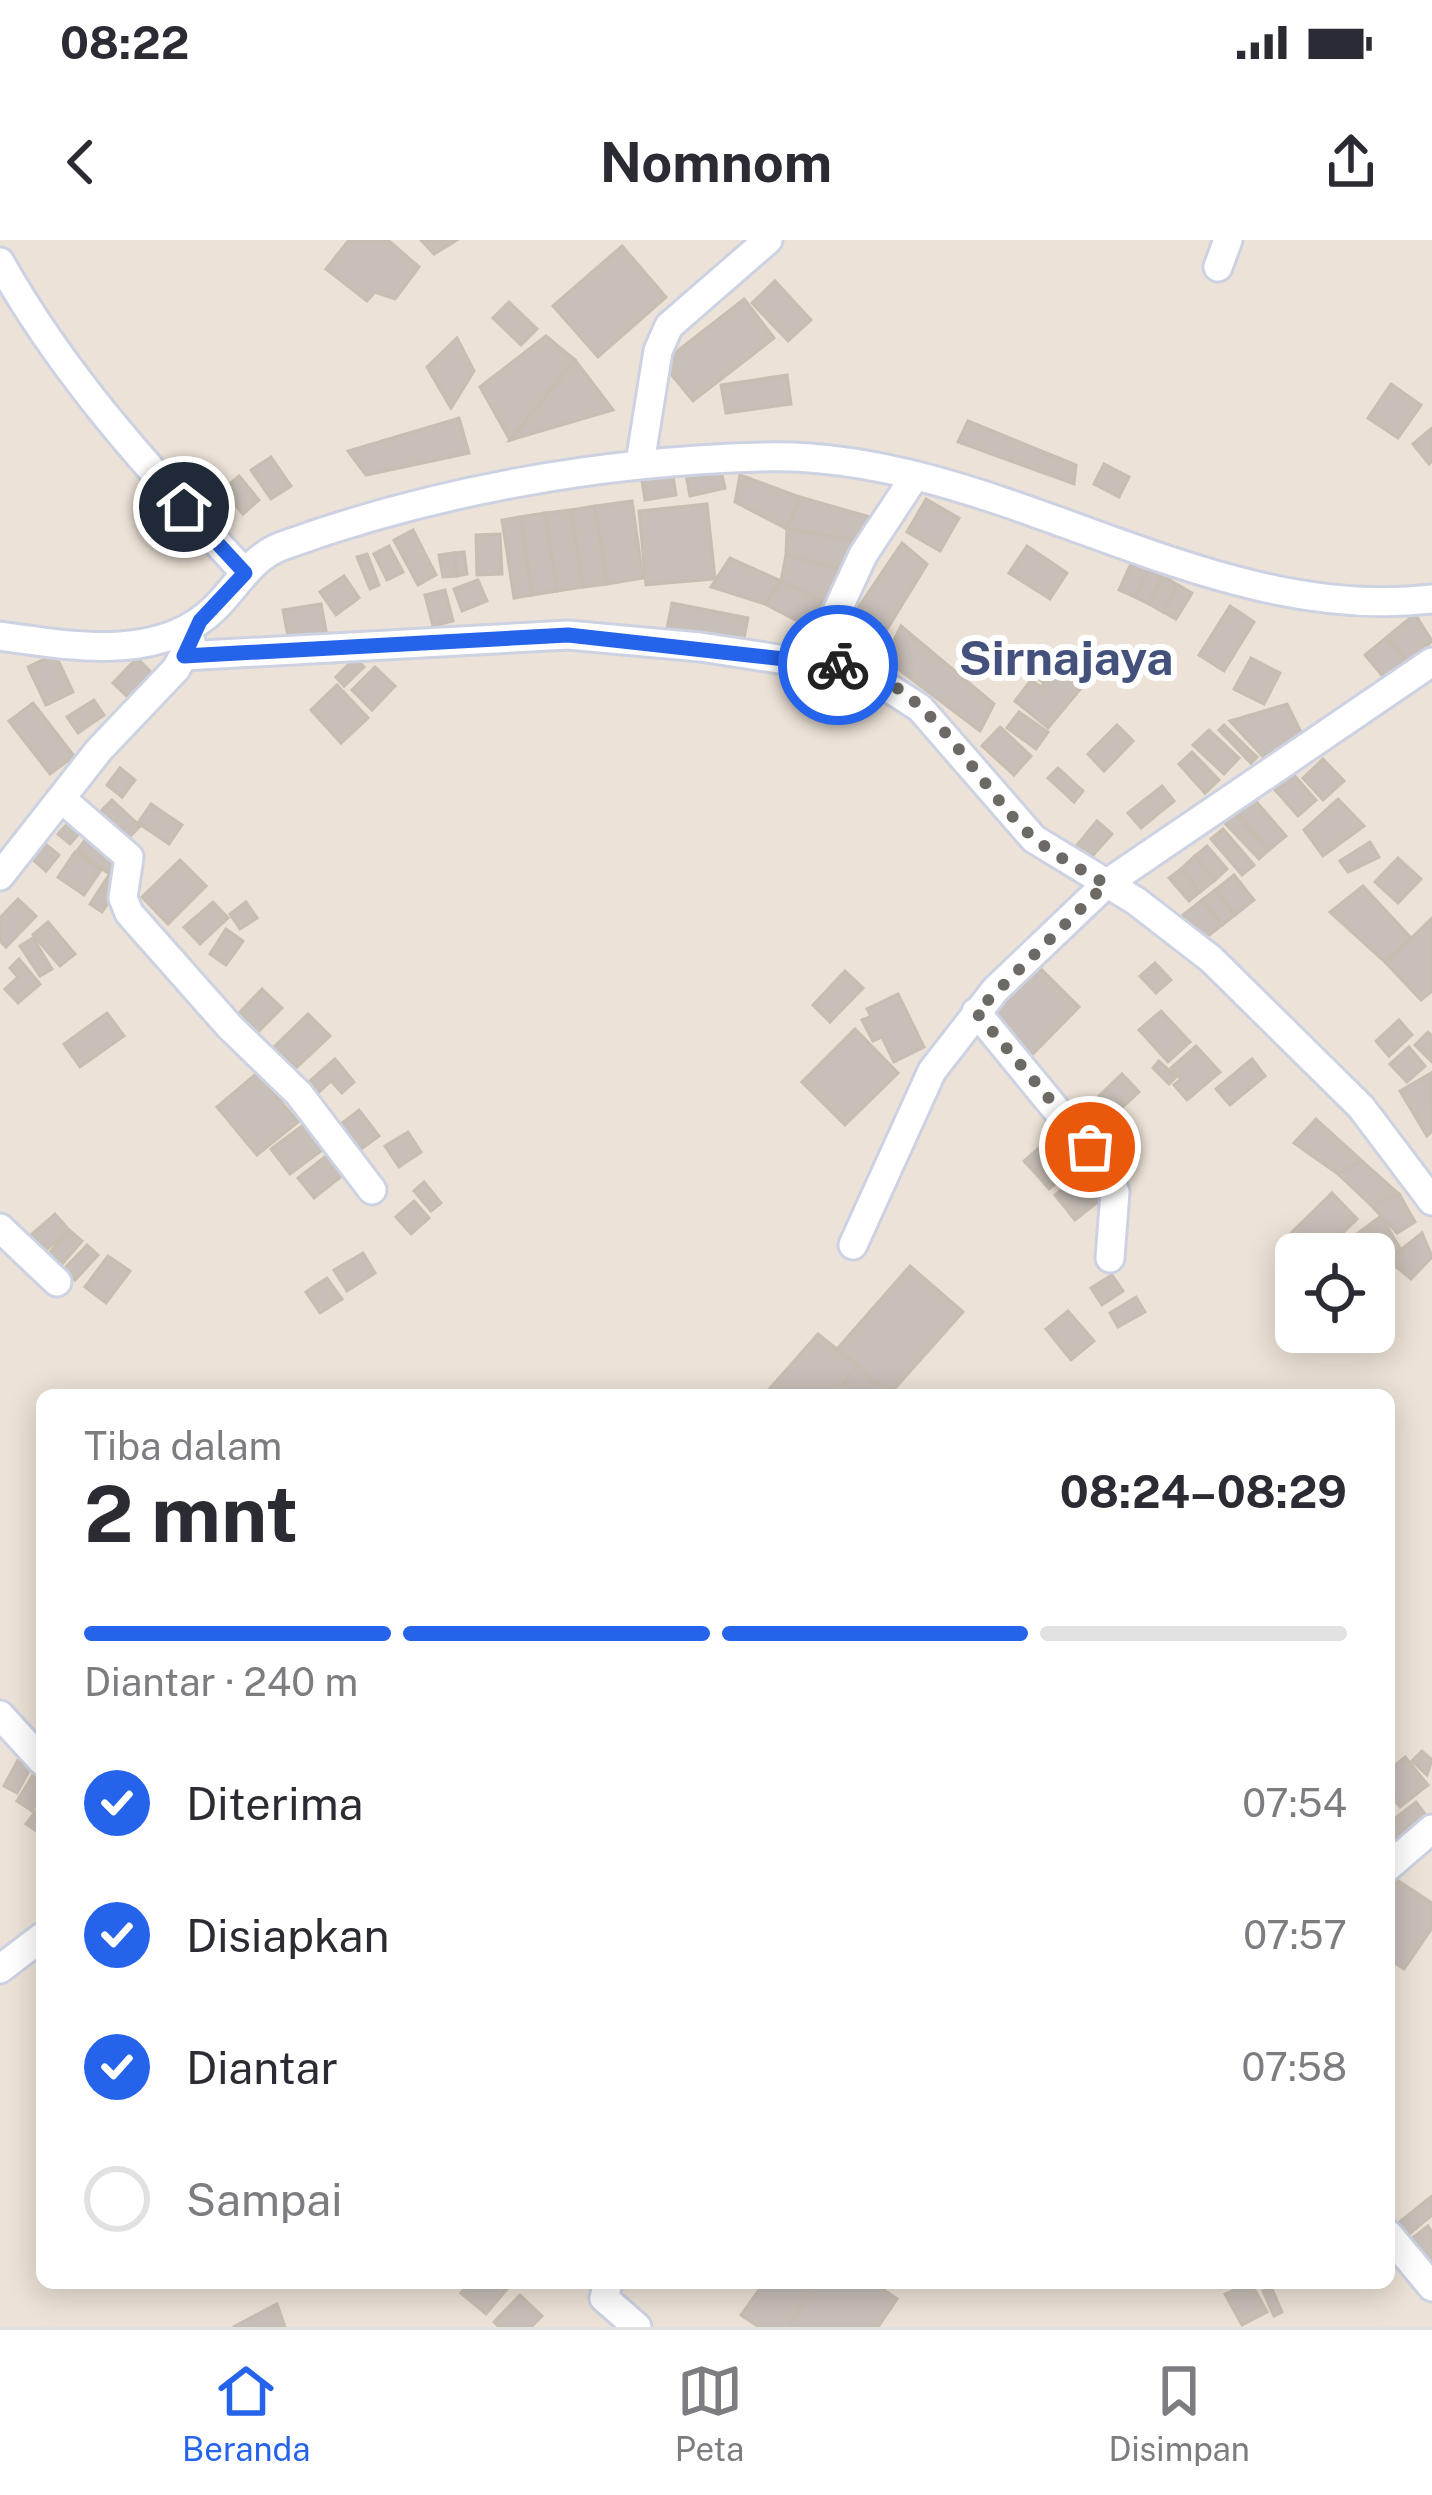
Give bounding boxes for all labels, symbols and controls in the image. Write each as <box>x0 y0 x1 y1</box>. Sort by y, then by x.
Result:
text: 08:22 <box>60 16 189 69</box>
icon: back <box>48 129 114 195</box>
icon: share <box>1318 129 1384 195</box>
text: Nomnom <box>600 131 832 194</box>
pin <box>133 456 235 558</box>
icon: home <box>151 474 217 540</box>
courier <box>778 605 898 725</box>
district label: Sirnajaya <box>959 629 1173 686</box>
icon: bike <box>805 632 871 698</box>
pin <box>1039 1096 1141 1198</box>
icon: bag <box>1057 1114 1123 1180</box>
map controls <box>1275 1233 1395 1353</box>
button: locate <box>1275 1233 1395 1353</box>
text: Tiba dalam <box>84 1423 282 1469</box>
text: 08:24–08:29 <box>1060 1465 1347 1518</box>
text: 2 mnt <box>84 1468 298 1560</box>
text: Diantar · 240 m <box>84 1659 358 1705</box>
icon: check <box>84 1770 150 1836</box>
text: Diterima <box>186 1777 364 1830</box>
text: 07:54 <box>1242 1780 1347 1826</box>
icon: check <box>84 1902 150 1968</box>
text: Disiapkan <box>186 1909 389 1962</box>
text: 07:57 <box>1243 1912 1347 1958</box>
icon: check <box>84 2034 150 2100</box>
text: Diantar <box>186 2041 338 2094</box>
text: 07:58 <box>1241 2044 1347 2090</box>
text: Sampai <box>186 2173 342 2226</box>
tab: Beranda <box>182 2358 311 2468</box>
tab: Peta <box>675 2358 744 2468</box>
tab: Disimpan <box>1109 2358 1250 2468</box>

